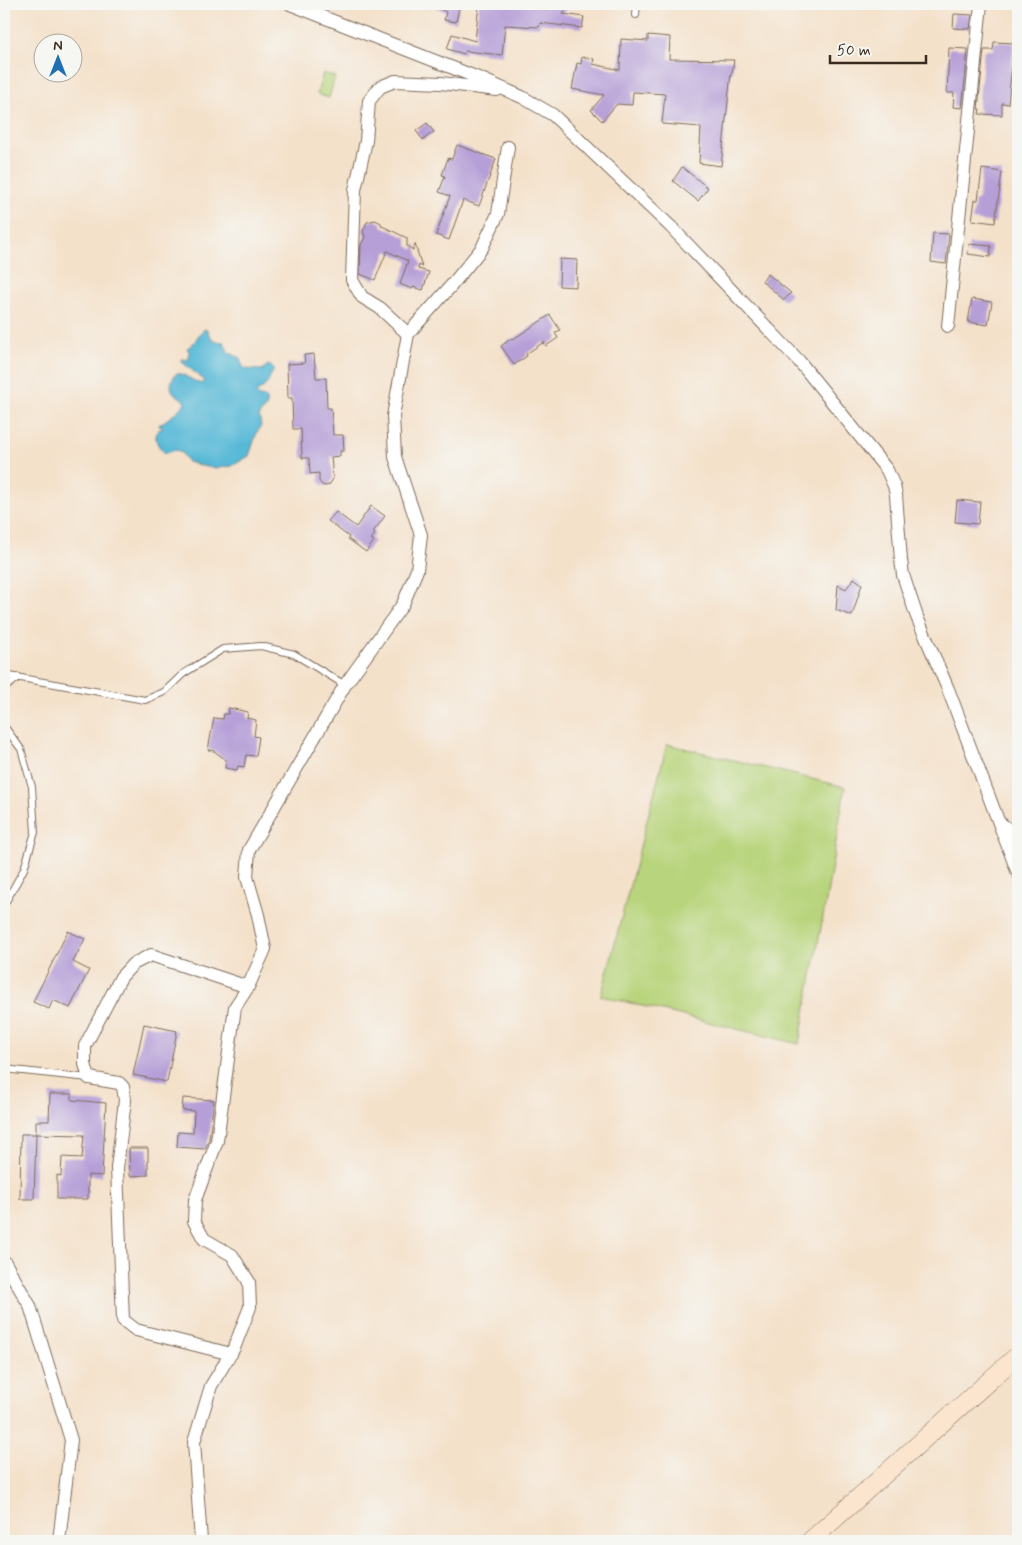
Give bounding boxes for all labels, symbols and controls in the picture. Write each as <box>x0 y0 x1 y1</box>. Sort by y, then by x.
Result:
north arrow <box>32 32 82 82</box>
scale bar <box>830 32 926 64</box>
text: N <box>53 37 63 55</box>
text: 50 m <box>837 41 871 61</box>

